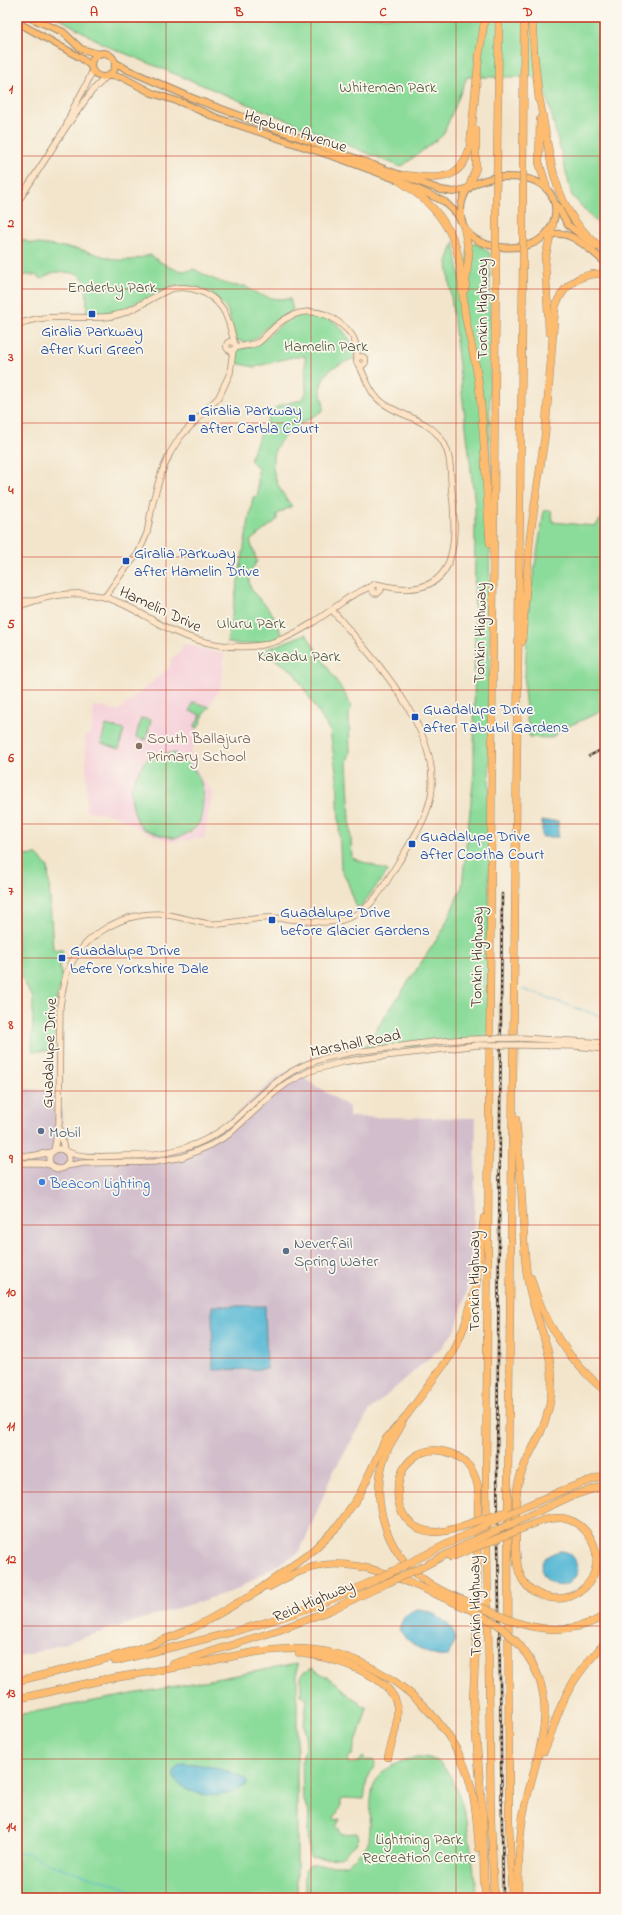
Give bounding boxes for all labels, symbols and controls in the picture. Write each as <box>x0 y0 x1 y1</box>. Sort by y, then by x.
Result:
text: A <box>90 3 98 22</box>
text: B <box>234 3 244 22</box>
text: C <box>379 3 387 22</box>
text: D <box>522 3 533 22</box>
park label: Whiteman Park <box>339 76 438 100</box>
text: 1 <box>9 80 14 99</box>
street label: Hepburn Avenue <box>241 104 351 160</box>
text: 2 <box>7 214 15 233</box>
street label: Tonkin Highway <box>471 258 495 359</box>
park label: Enderby Park <box>68 276 157 300</box>
marker: Giralia Parkway after Kuri Green <box>87 309 97 319</box>
place label: Giralia Parkway after Kuri Green <box>41 320 144 362</box>
park label: Hamelin Park <box>284 335 369 359</box>
text: 3 <box>7 348 14 367</box>
place label: Giralia Parkway after Carbla Court <box>200 399 320 441</box>
marker: Giralia Parkway after Carbla Court <box>187 413 197 423</box>
text: 4 <box>7 481 14 500</box>
place label: Giralia Parkway after Hamelin Drive <box>134 542 260 584</box>
marker: Giralia Parkway after Hamelin Drive <box>121 556 131 566</box>
street label: Hamelin Drive <box>115 580 206 640</box>
street label: Tonkin Highway <box>468 582 494 684</box>
park label: Uluru Park <box>217 612 286 636</box>
text: 5 <box>7 615 15 634</box>
park label: Kakadu Park <box>257 645 342 669</box>
place label: Guadalupe Drive after Tabubil Gardens <box>423 698 569 740</box>
marker: Guadalupe Drive after Tabubil Gardens <box>410 712 420 722</box>
place label: South Ballajura Primary School <box>147 727 251 769</box>
marker: South Ballajura Primary School <box>134 741 144 751</box>
text: 6 <box>7 749 14 768</box>
place label: Guadalupe Drive after Cootha Court <box>420 825 545 867</box>
marker: Guadalupe Drive after Cootha Court <box>407 839 417 849</box>
text: 7 <box>8 882 14 901</box>
place label: Guadalupe Drive before Glacier Gardens <box>280 901 430 943</box>
street label: Tonkin Highway <box>465 906 491 1008</box>
marker: Guadalupe Drive before Glacier Gardens <box>267 915 277 925</box>
place label: Guadalupe Drive before Yorkshire Dale <box>70 939 210 981</box>
marker: Guadalupe Drive before Yorkshire Dale <box>57 953 67 963</box>
street label: Guadalupe Drive <box>36 997 64 1109</box>
text: 8 <box>8 1016 14 1035</box>
street label: Marshall Road <box>308 1023 403 1065</box>
place label: Mobil <box>49 1121 81 1145</box>
marker: Mobil <box>36 1126 46 1136</box>
text: 9 <box>8 1150 14 1169</box>
place label: Beacon Lighting <box>49 1172 150 1196</box>
marker: Beacon Lighting <box>37 1177 47 1187</box>
street label: Tonkin Highway <box>463 1230 487 1331</box>
place label: Neverfail Spring Water <box>294 1232 378 1274</box>
marker: Neverfail Spring Water <box>281 1246 291 1256</box>
text: 10 <box>6 1283 16 1302</box>
text: 11 <box>7 1417 16 1436</box>
text: 12 <box>6 1550 17 1569</box>
street label: Tonkin Highway <box>463 1555 489 1657</box>
street label: Reid Highway <box>269 1574 358 1630</box>
text: 13 <box>6 1684 16 1703</box>
text: 14 <box>6 1818 16 1837</box>
park label: Lightning Park Recreation Centre <box>362 1828 477 1870</box>

